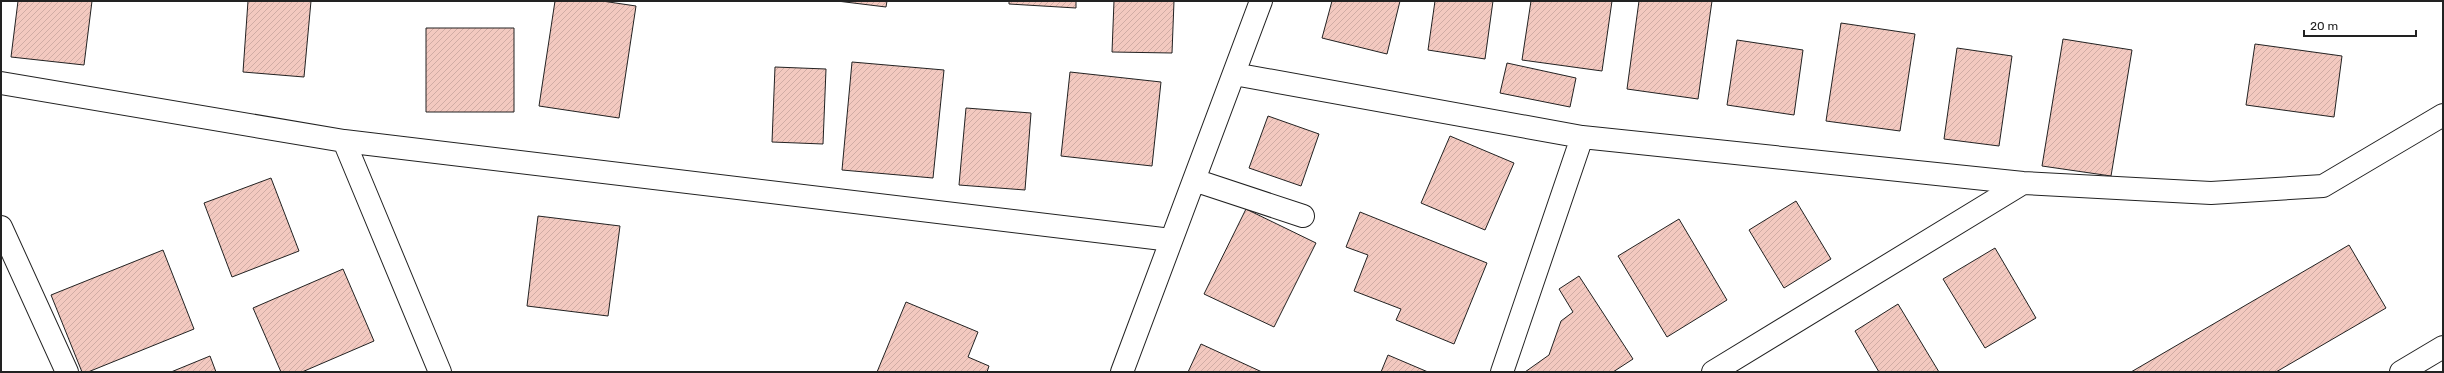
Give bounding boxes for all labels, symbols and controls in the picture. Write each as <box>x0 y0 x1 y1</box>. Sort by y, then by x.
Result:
scale bar <box>2304 12 2416 38</box>
text: 20 m <box>2310 19 2338 33</box>

